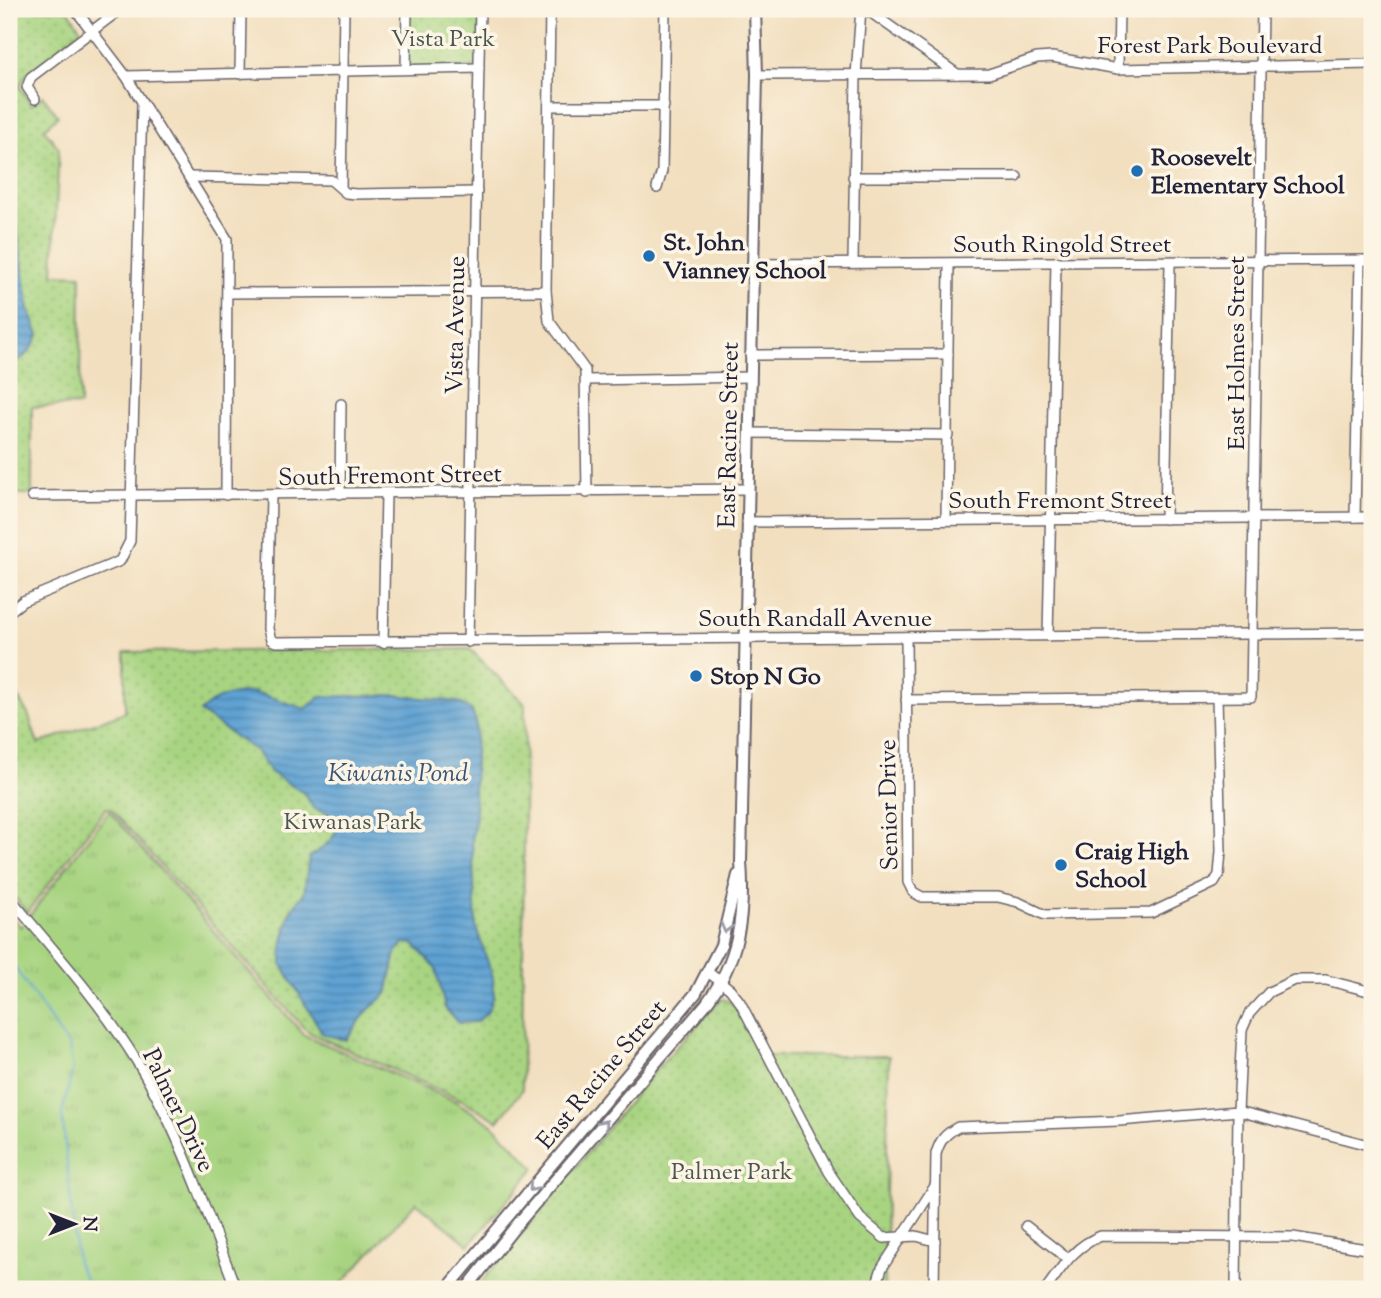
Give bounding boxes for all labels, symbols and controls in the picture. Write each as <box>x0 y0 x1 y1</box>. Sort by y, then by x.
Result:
park label: Vista Park <box>391 23 495 57</box>
street label: Forest Park Boulevard <box>1097 30 1323 64</box>
place label: Roosevelt Elementary School <box>1151 142 1345 204</box>
marker: Roosevelt Elementary School <box>1129 163 1145 179</box>
place label: St. John Vianney School <box>663 227 827 289</box>
street label: South Ringold Street <box>953 229 1171 263</box>
marker: St. John Vianney School <box>641 248 657 264</box>
street label: Vista Avenue <box>439 255 475 395</box>
street label: East Holmes Street <box>1221 256 1255 450</box>
street label: East Racine Street <box>711 342 749 528</box>
street label: South Fremont Street <box>278 458 502 496</box>
street label: South Fremont Street <box>948 485 1172 519</box>
street label: South Randall Avenue <box>698 603 932 637</box>
place label: Stop N Go <box>710 661 821 695</box>
marker: Stop N Go <box>688 668 704 684</box>
street label: Senior Drive <box>872 739 908 871</box>
water label: Kiwanis Pond <box>328 756 468 793</box>
park label: Kiwanas Park <box>284 806 422 840</box>
place label: Craig High School <box>1075 836 1190 898</box>
marker: Craig High School <box>1053 857 1069 873</box>
one-way arrow <box>720 922 734 934</box>
street label: East Racine Street <box>530 993 675 1158</box>
street label: Palmer Drive <box>133 1043 222 1178</box>
one-way arrow <box>596 1119 608 1132</box>
park label: Palmer Park <box>671 1156 793 1190</box>
one-way arrow <box>529 1179 541 1192</box>
north arrow <box>38 1190 108 1260</box>
text: N <box>75 1216 102 1232</box>

